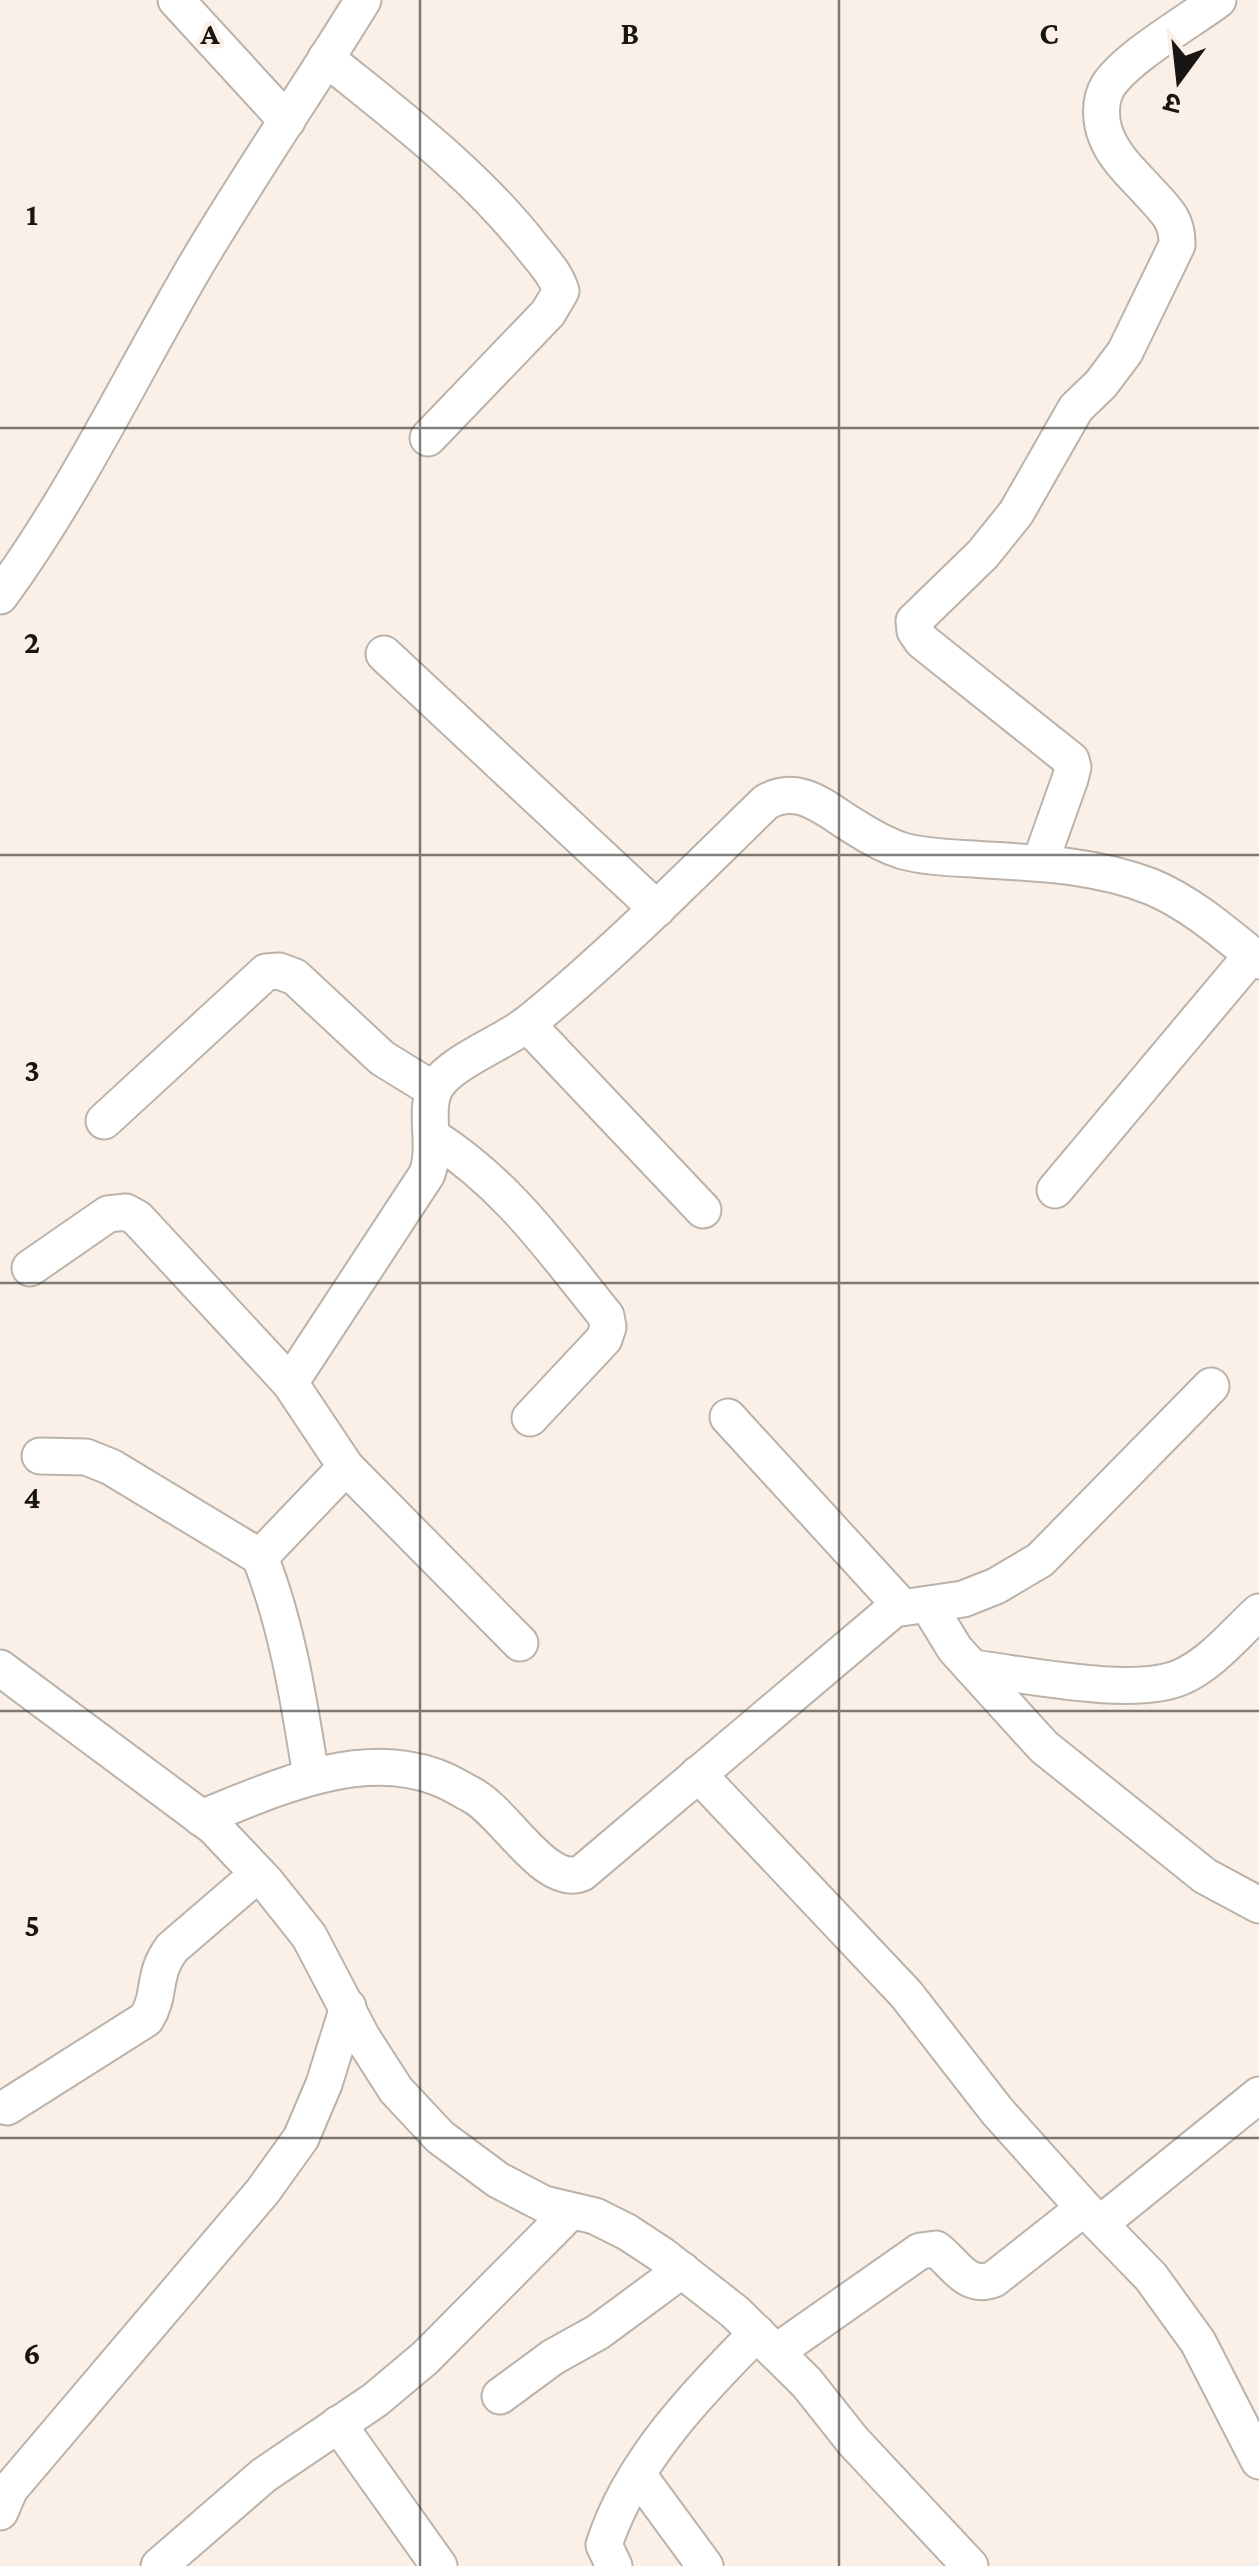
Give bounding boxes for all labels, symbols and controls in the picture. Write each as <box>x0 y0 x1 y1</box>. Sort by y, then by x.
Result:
text: A <box>199 15 220 51</box>
text: B <box>621 15 639 51</box>
text: C <box>1039 15 1059 51</box>
north arrow <box>1129 30 1229 130</box>
text: उ <box>1160 86 1185 121</box>
text: 1 <box>26 196 38 232</box>
text: 2 <box>24 624 40 660</box>
text: 3 <box>24 1052 40 1088</box>
text: 4 <box>23 1479 41 1515</box>
text: 5 <box>24 1907 40 1943</box>
text: 6 <box>23 2335 41 2371</box>

